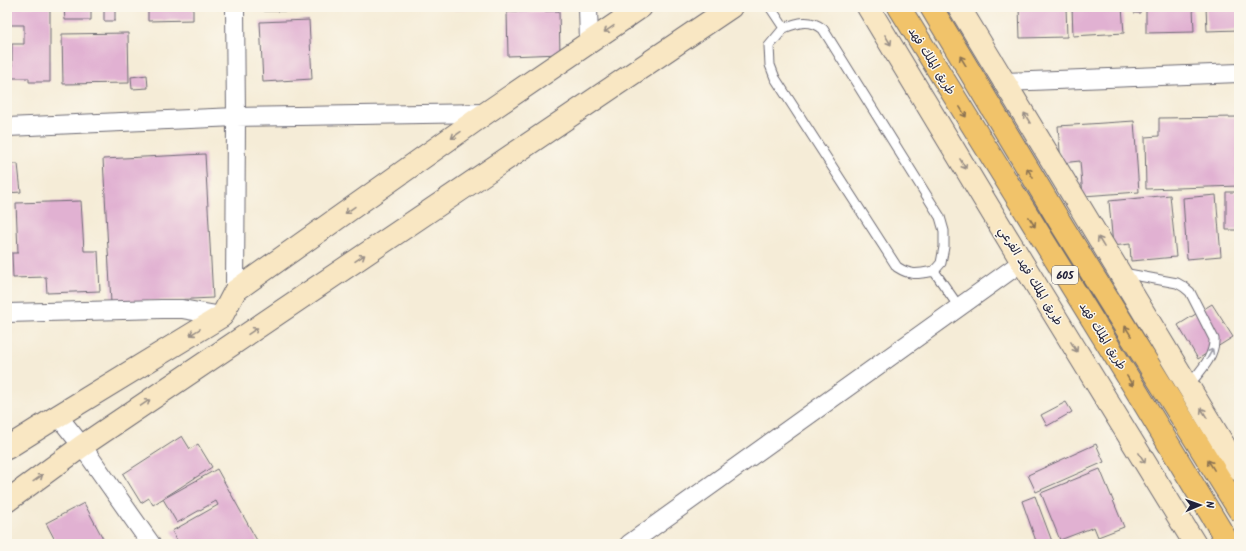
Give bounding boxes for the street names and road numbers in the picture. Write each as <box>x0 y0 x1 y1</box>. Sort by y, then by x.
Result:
street label: طريق الملك فهد <box>903 24 960 99</box>
street label: طريق الملك فهد الفرعي <box>993 223 1068 330</box>
road number: 605 <box>1052 266 1078 284</box>
street label: طريق الملك فهد <box>1074 299 1131 374</box>

